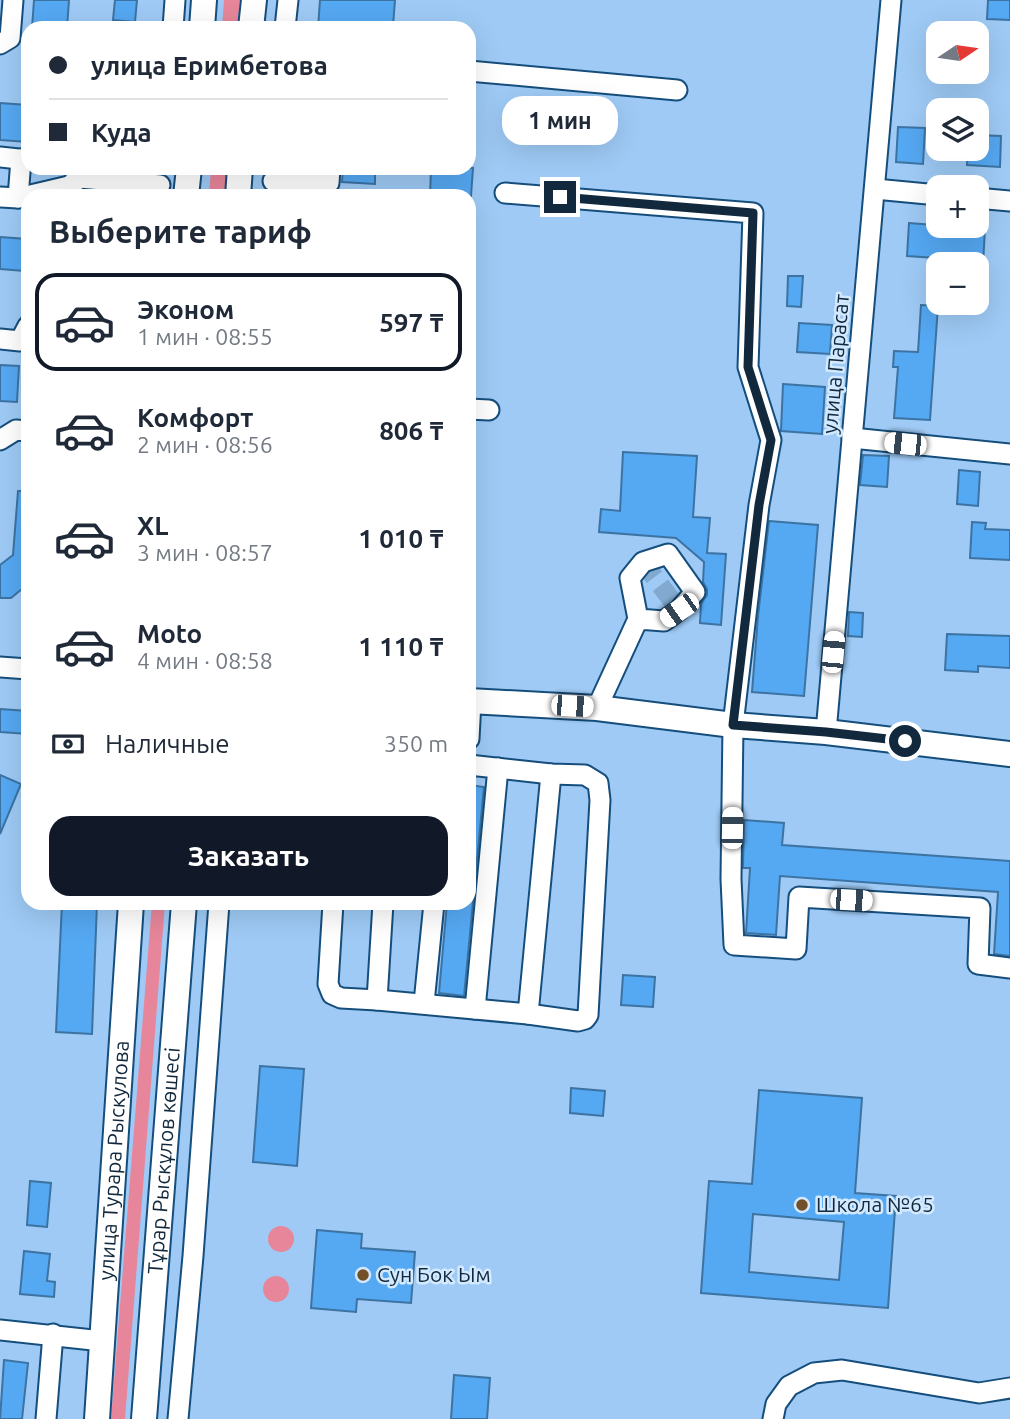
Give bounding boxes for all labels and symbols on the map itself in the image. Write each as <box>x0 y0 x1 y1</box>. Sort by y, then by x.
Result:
north arrow <box>926 21 989 84</box>
callout: 1 мин <box>502 96 618 144</box>
route end <box>544 181 576 213</box>
street label: улица Парасат <box>817 292 853 435</box>
car <box>884 431 927 457</box>
car <box>656 589 703 631</box>
car <box>821 630 846 674</box>
car <box>551 694 594 718</box>
route start <box>889 725 921 757</box>
car <box>722 807 743 849</box>
car <box>830 888 873 912</box>
street label: улица Турара Рыскулова <box>93 1040 133 1281</box>
street label: Тұрар Рыскұлов көшесі <box>142 1046 184 1275</box>
place label: Школа №65 <box>816 1192 934 1216</box>
marker: Школа №65 <box>794 1197 810 1213</box>
place label: Сун Бок Ым <box>377 1262 491 1286</box>
marker: Сун Бок Ым <box>355 1267 371 1283</box>

